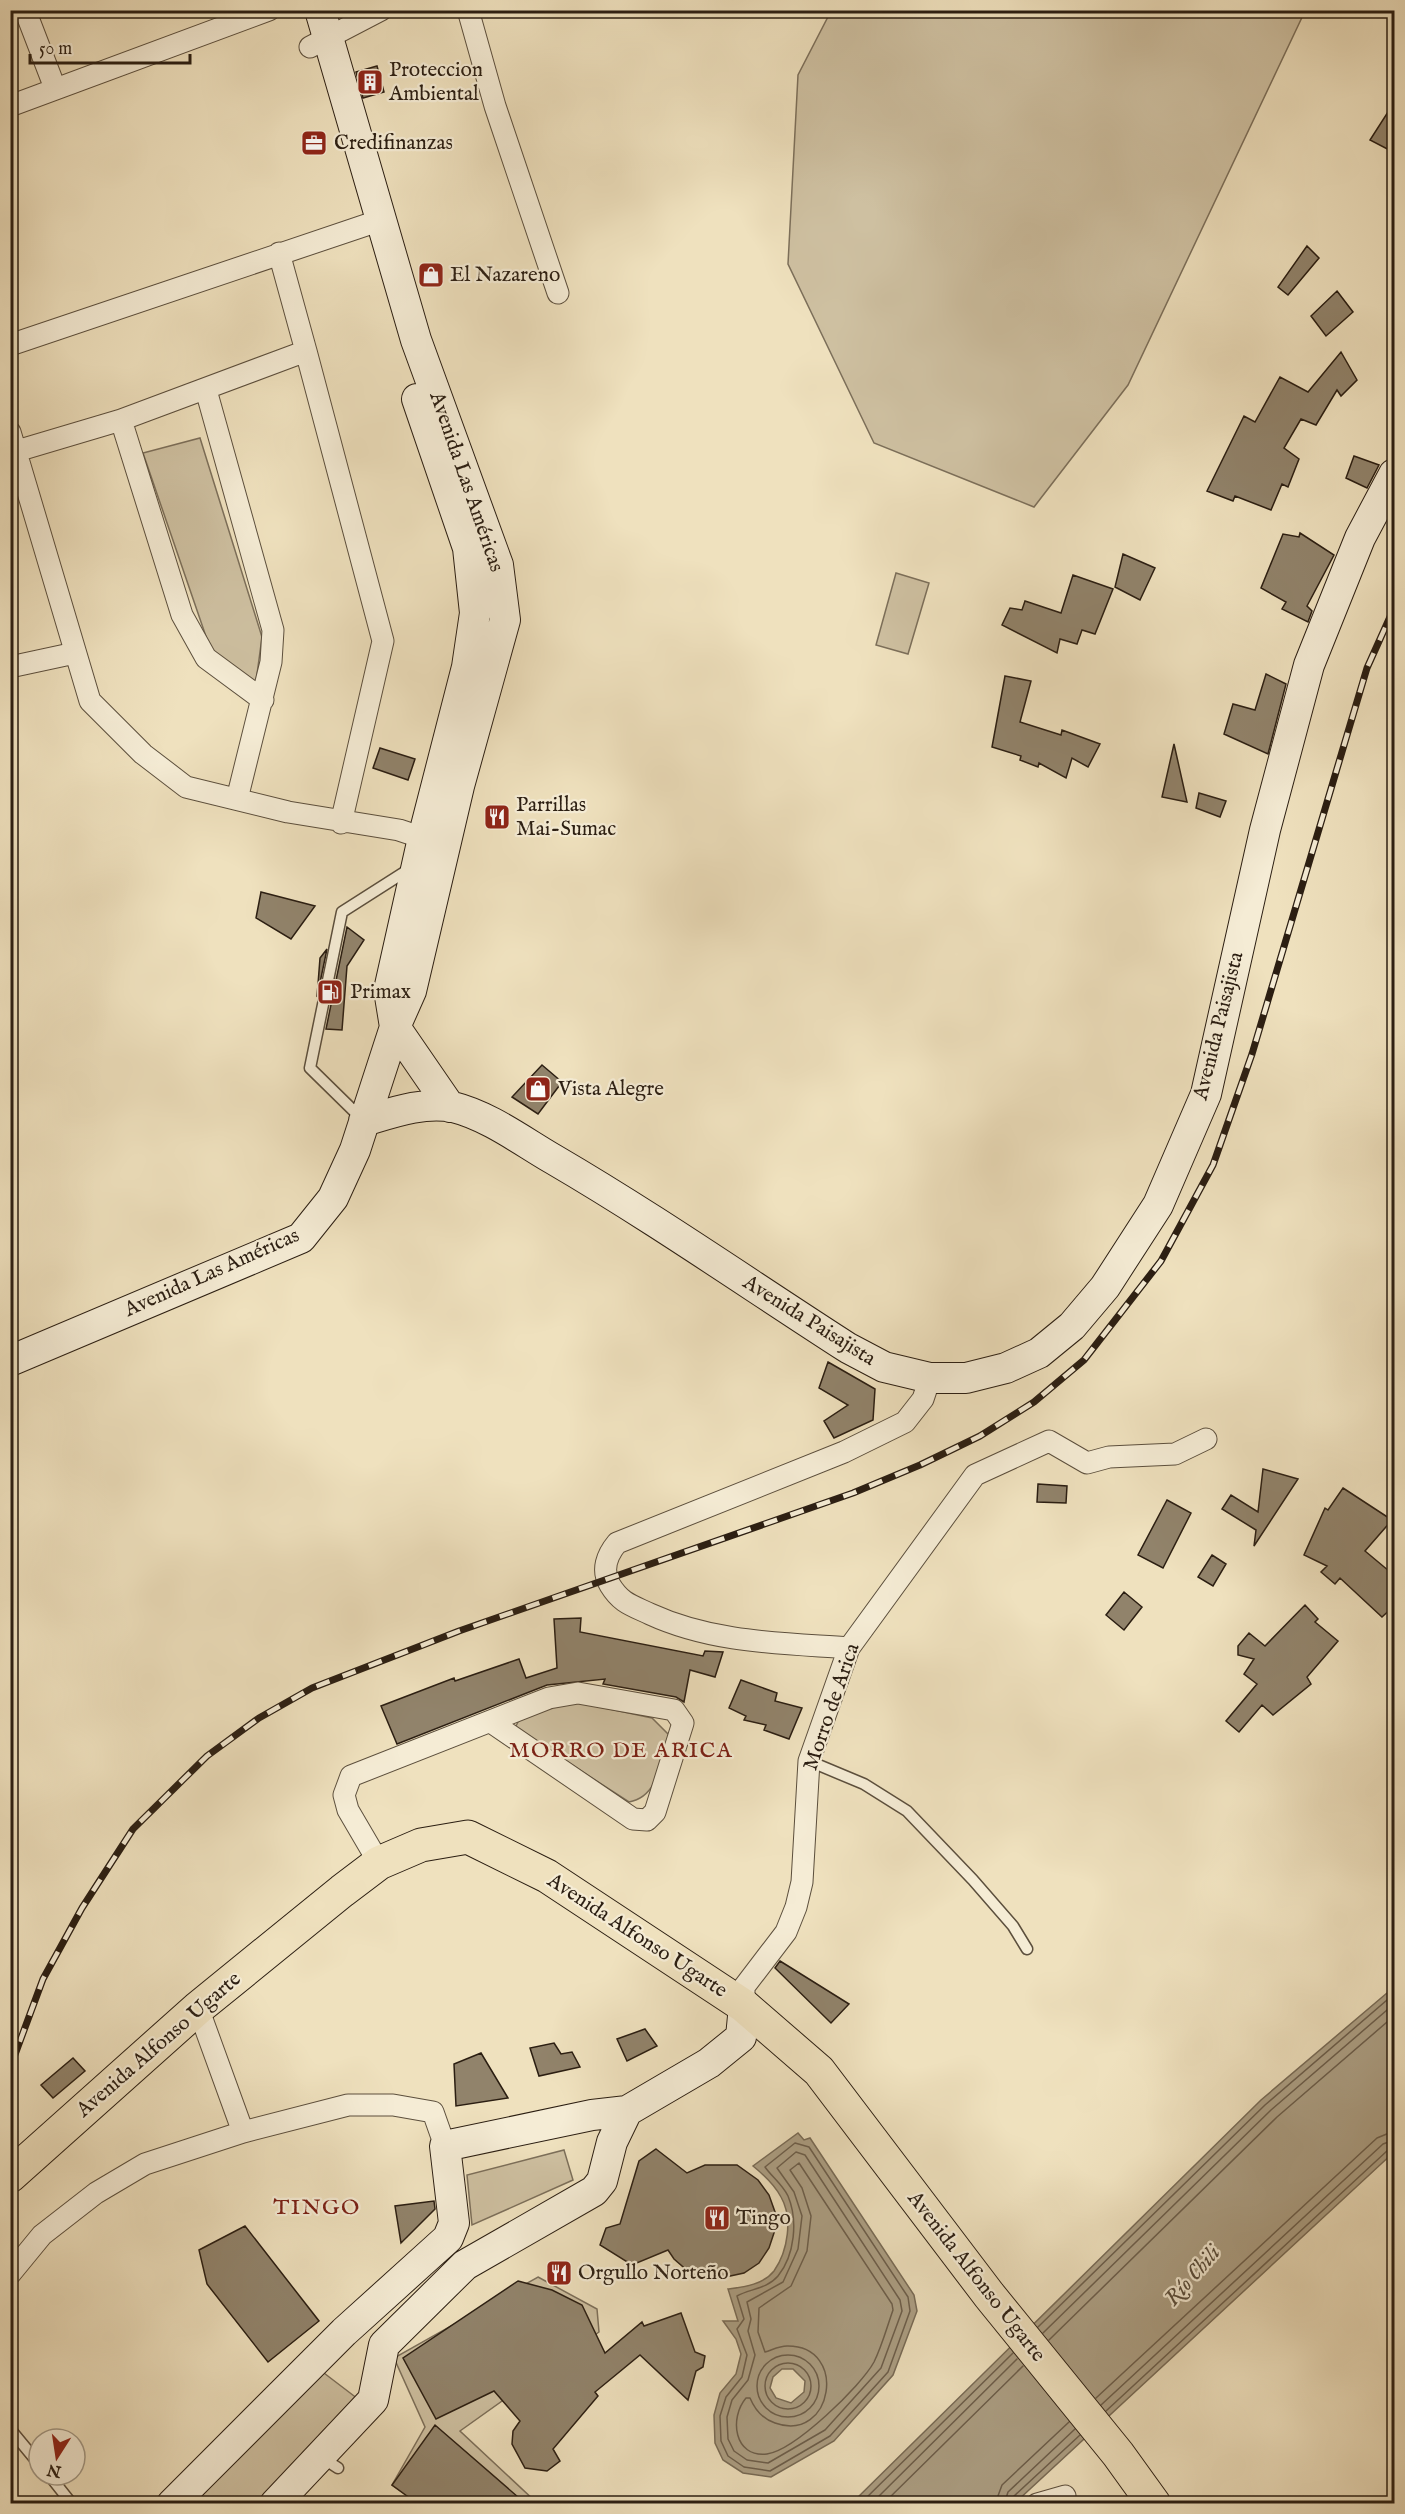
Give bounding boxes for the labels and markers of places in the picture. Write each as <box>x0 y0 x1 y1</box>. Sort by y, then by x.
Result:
place label: Proteccion Ambiental <box>388 57 483 108</box>
building icon: Proteccion Ambiental <box>355 67 385 97</box>
office icon: Credifinanzas <box>299 128 329 158</box>
place label: Credifinanzas <box>334 130 453 157</box>
shop icon: El Nazareno <box>416 260 446 290</box>
place label: El Nazareno <box>450 262 560 289</box>
place label: Parrillas Mai-Sumac <box>516 792 616 843</box>
restaurant icon: Parrillas Mai-Sumac <box>482 802 512 832</box>
fuel station icon: Primax <box>315 977 345 1007</box>
place label: Primax <box>350 979 411 1006</box>
shop icon: Vista Alegre <box>523 1074 553 1104</box>
place label: Vista Alegre <box>557 1076 664 1103</box>
restaurant icon: Tingo <box>702 2203 732 2233</box>
place label: Tingo <box>736 2205 791 2232</box>
restaurant icon: Orgullo Norteño <box>544 2258 574 2288</box>
place label: Orgullo Norteño <box>578 2260 729 2287</box>

